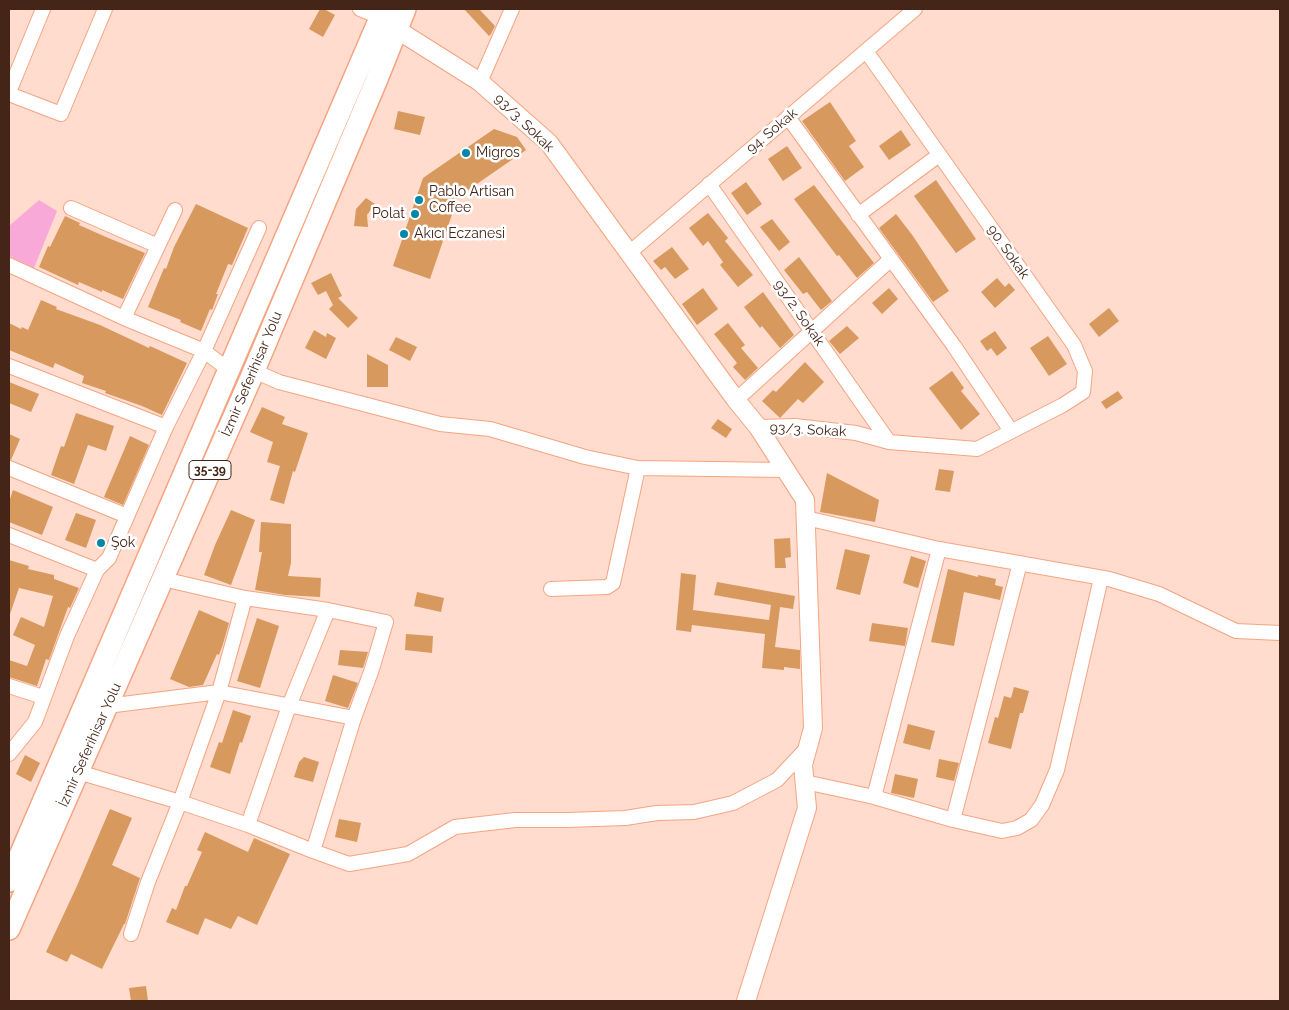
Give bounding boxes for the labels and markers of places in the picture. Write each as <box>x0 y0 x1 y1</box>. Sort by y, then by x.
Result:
place label: Migros <box>476 145 520 161</box>
marker: Migros <box>460 147 472 159</box>
place label: Pablo Artisan Coffee <box>429 184 514 216</box>
marker: Pablo Artisan Coffee <box>413 194 425 206</box>
place label: Polat <box>372 206 405 222</box>
marker: Polat <box>409 208 421 220</box>
place label: Akıcı Eczanesi <box>414 226 505 242</box>
marker: Akıcı Eczanesi <box>398 228 410 240</box>
place label: Şok <box>111 535 135 551</box>
marker: Şok <box>95 537 107 549</box>

